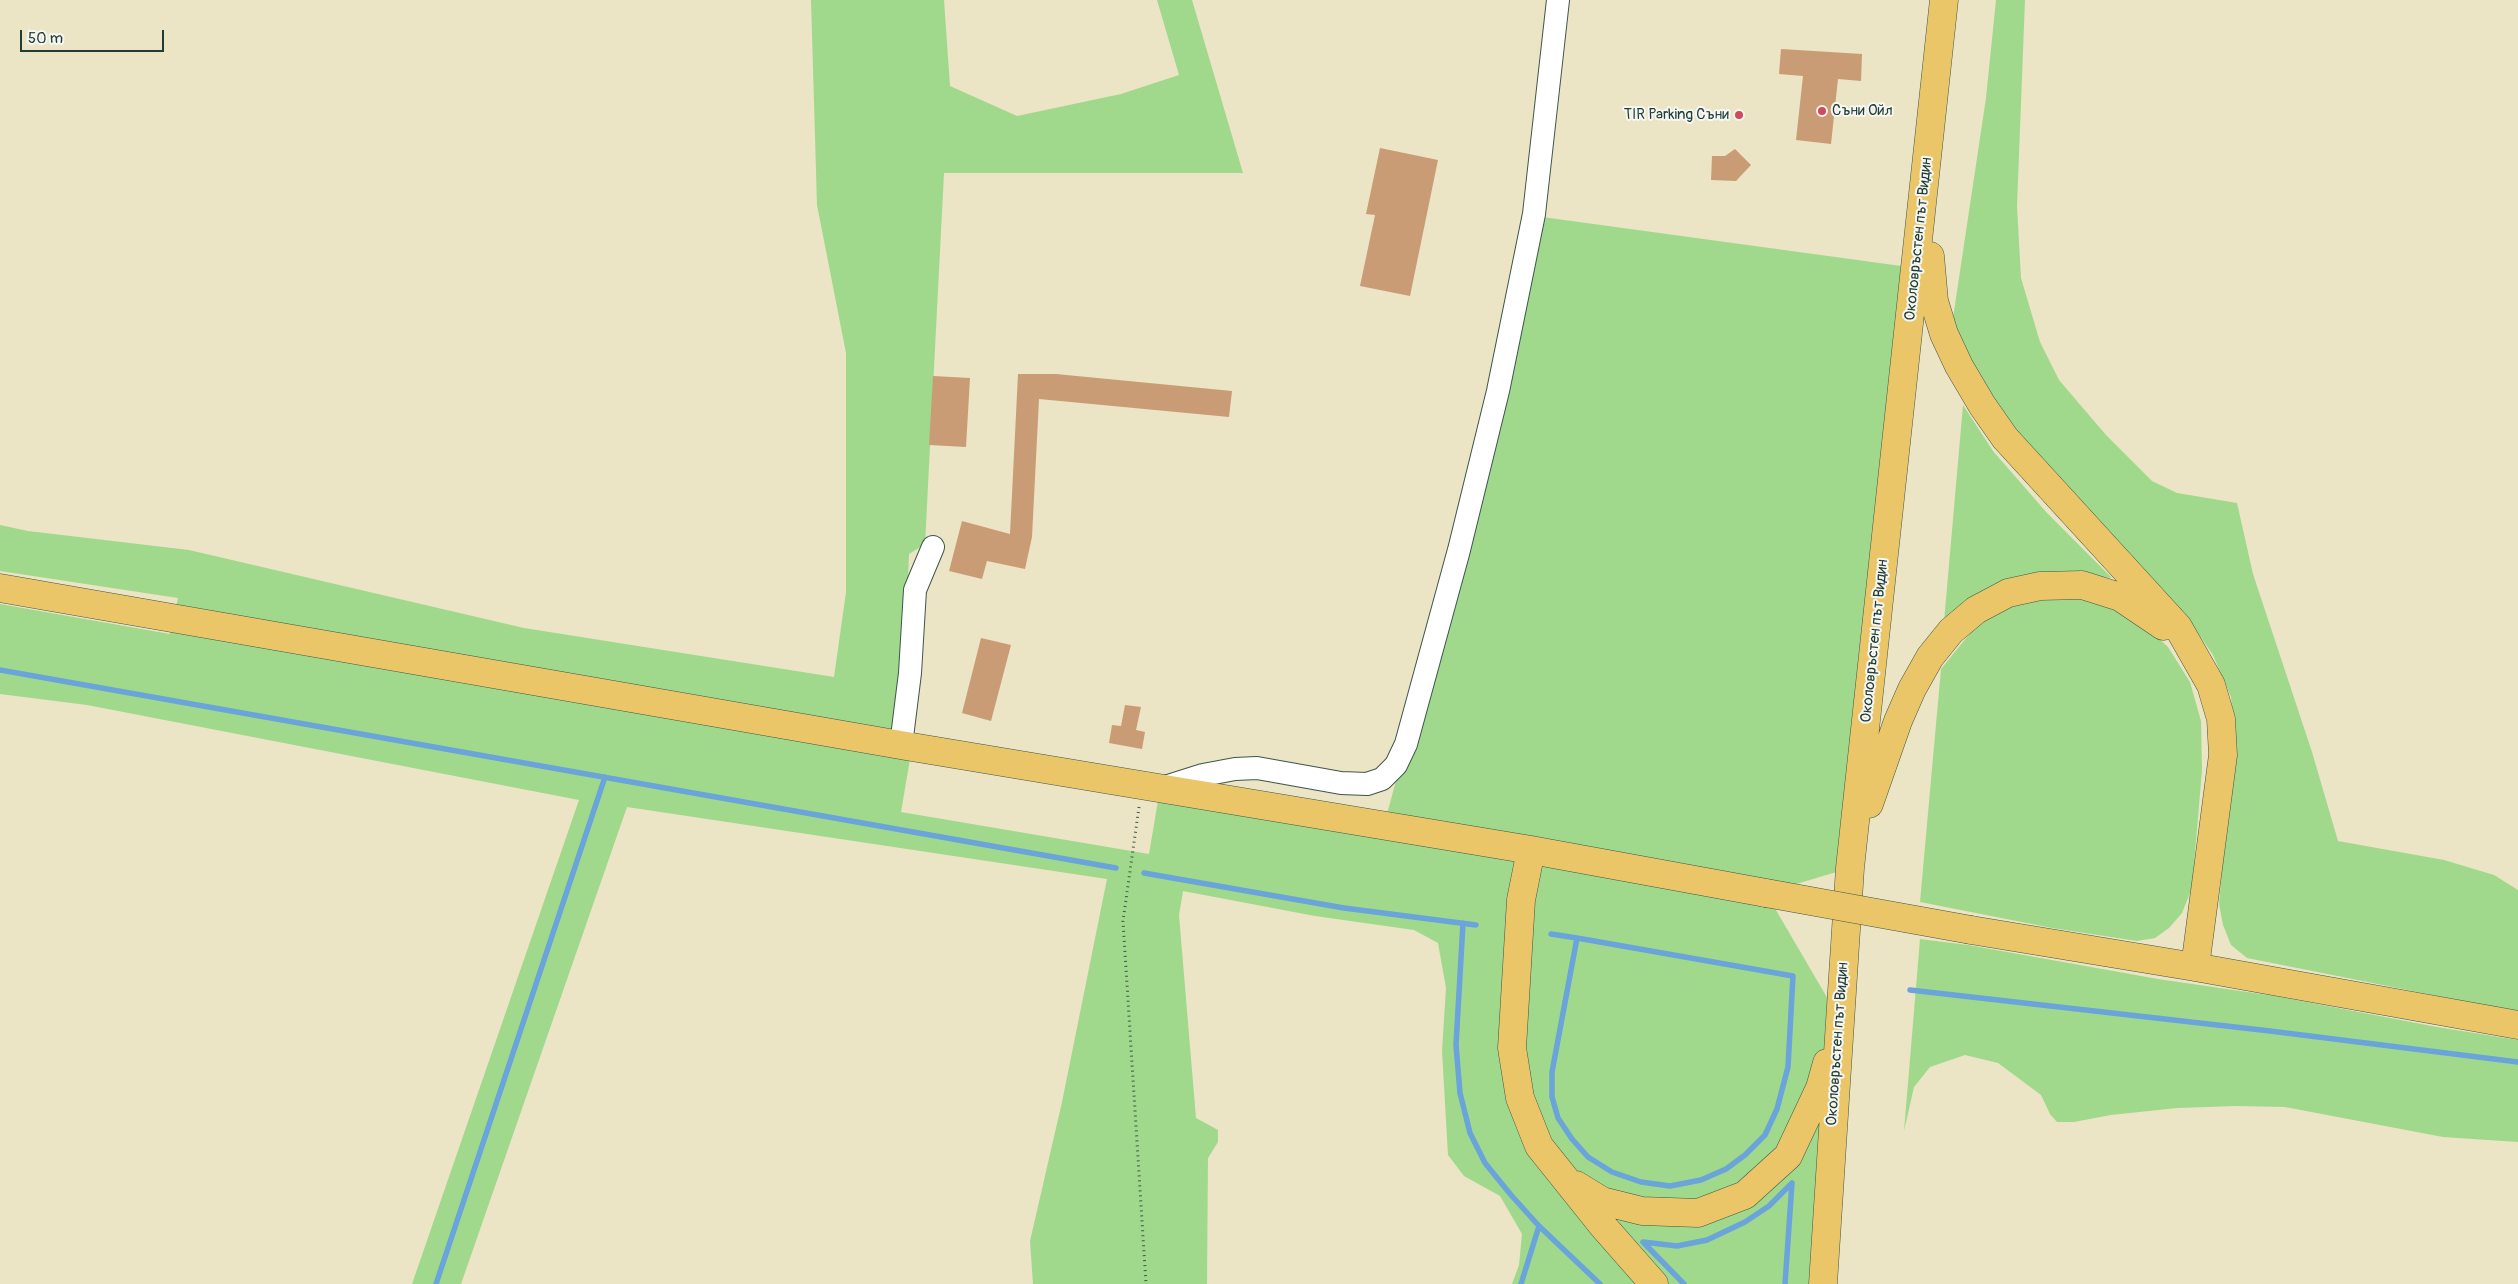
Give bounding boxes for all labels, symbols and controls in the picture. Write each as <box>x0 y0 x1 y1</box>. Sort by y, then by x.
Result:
scale bar <box>22 20 166 52</box>
text: 50 m <box>28 29 63 48</box>
place label: Съни Ойл <box>1832 102 1893 120</box>
marker: Съни Ойл <box>1816 105 1828 117</box>
place label: TIR Parking Съни <box>1624 106 1729 124</box>
marker: TIR Parking Съни <box>1733 109 1745 121</box>
street label: Околовръстен път Видин <box>1901 157 1937 321</box>
street label: Околовръстен път Видин <box>1857 559 1893 723</box>
street label: Околовръстен път Видин <box>1823 962 1853 1126</box>

